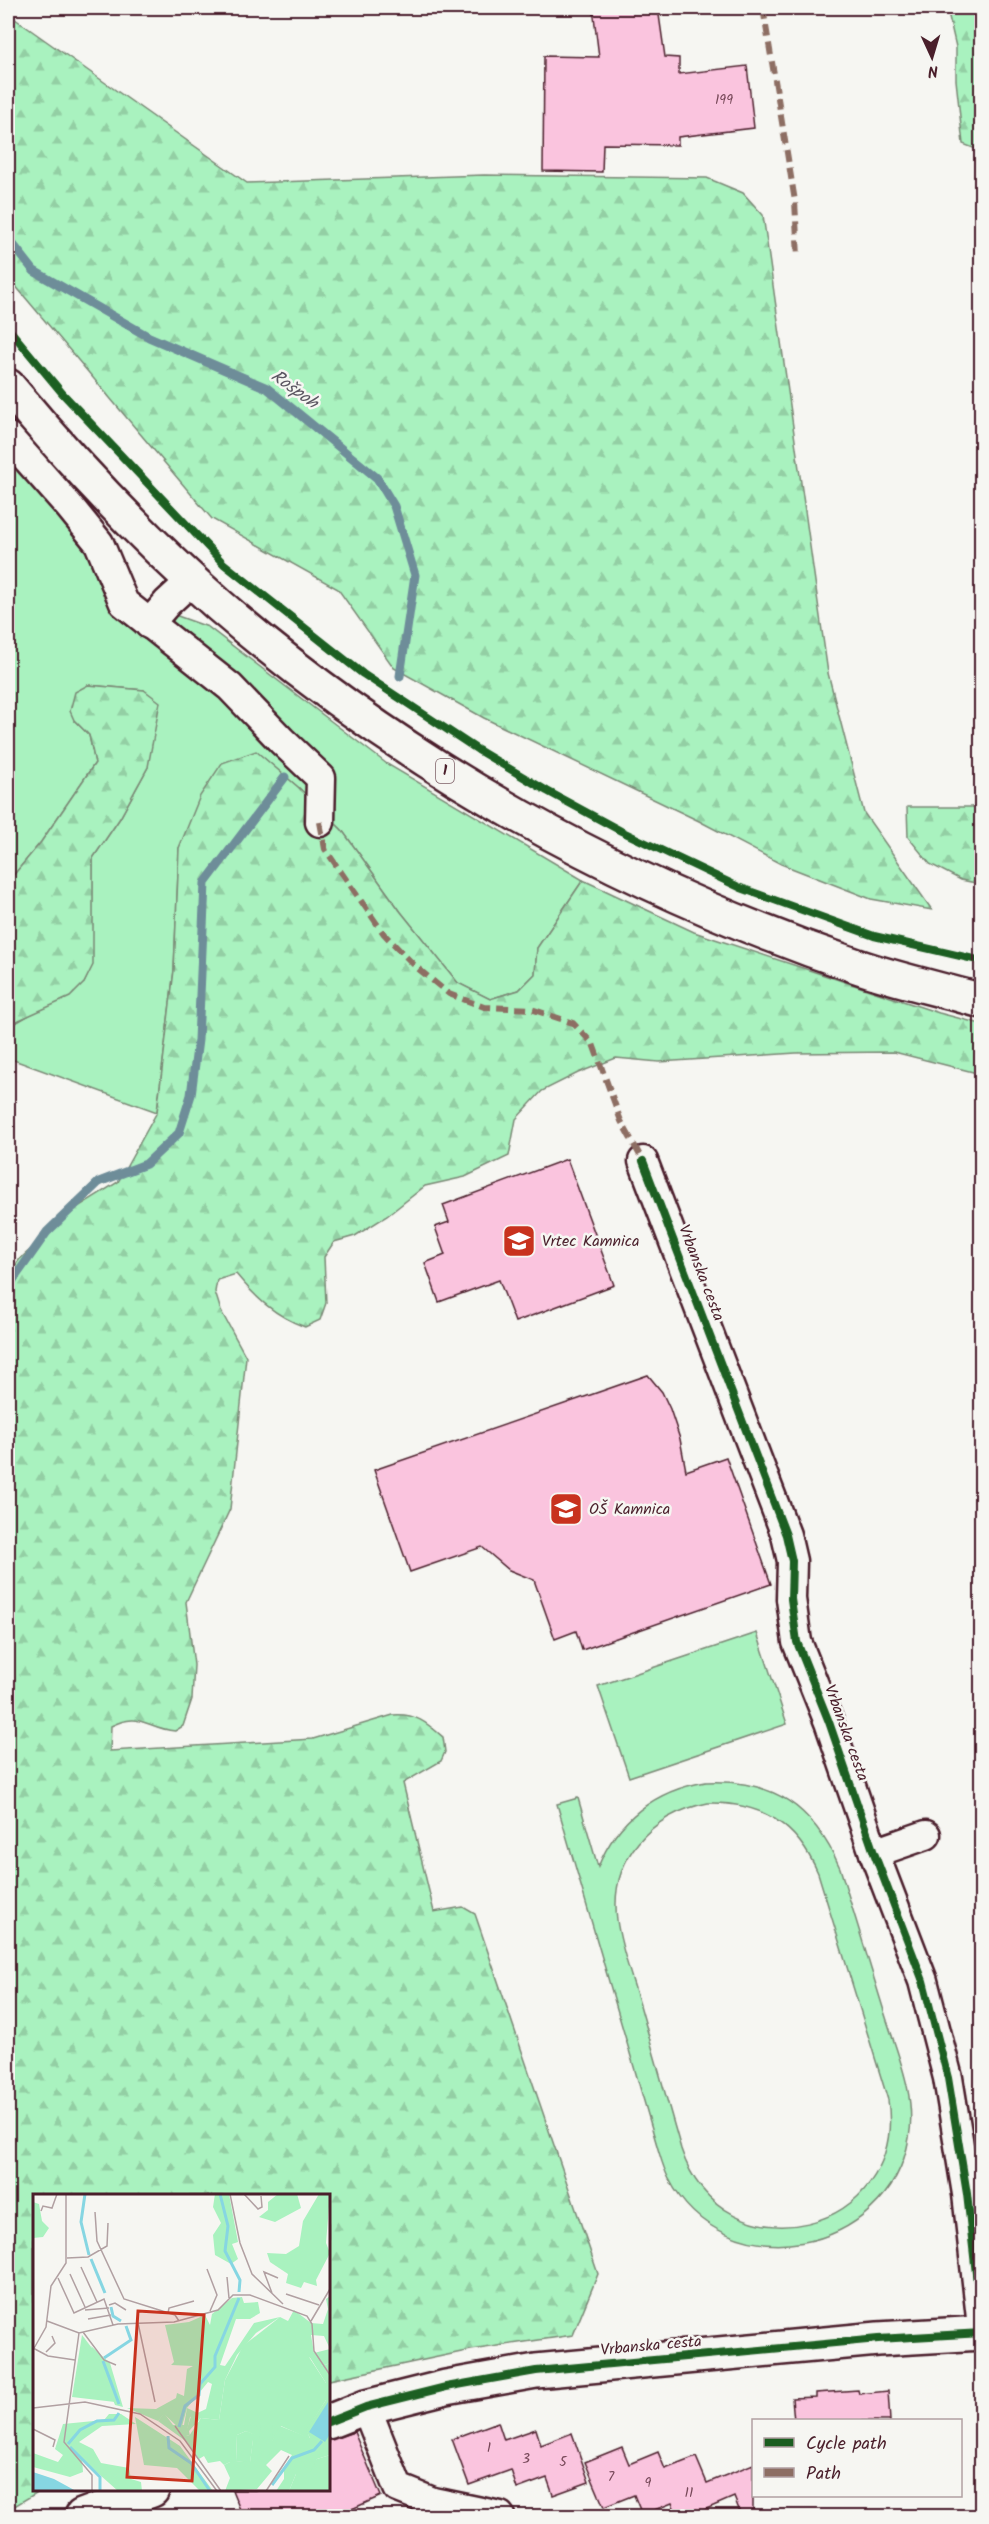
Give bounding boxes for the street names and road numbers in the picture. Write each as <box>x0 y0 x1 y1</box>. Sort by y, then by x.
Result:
road number: 1 <box>436 759 454 783</box>
street label: Vrbanska cesta <box>671 1221 731 1325</box>
street label: Vrbanska cesta <box>817 1681 875 1785</box>
street label: Vrbanska cesta <box>599 2329 703 2363</box>

